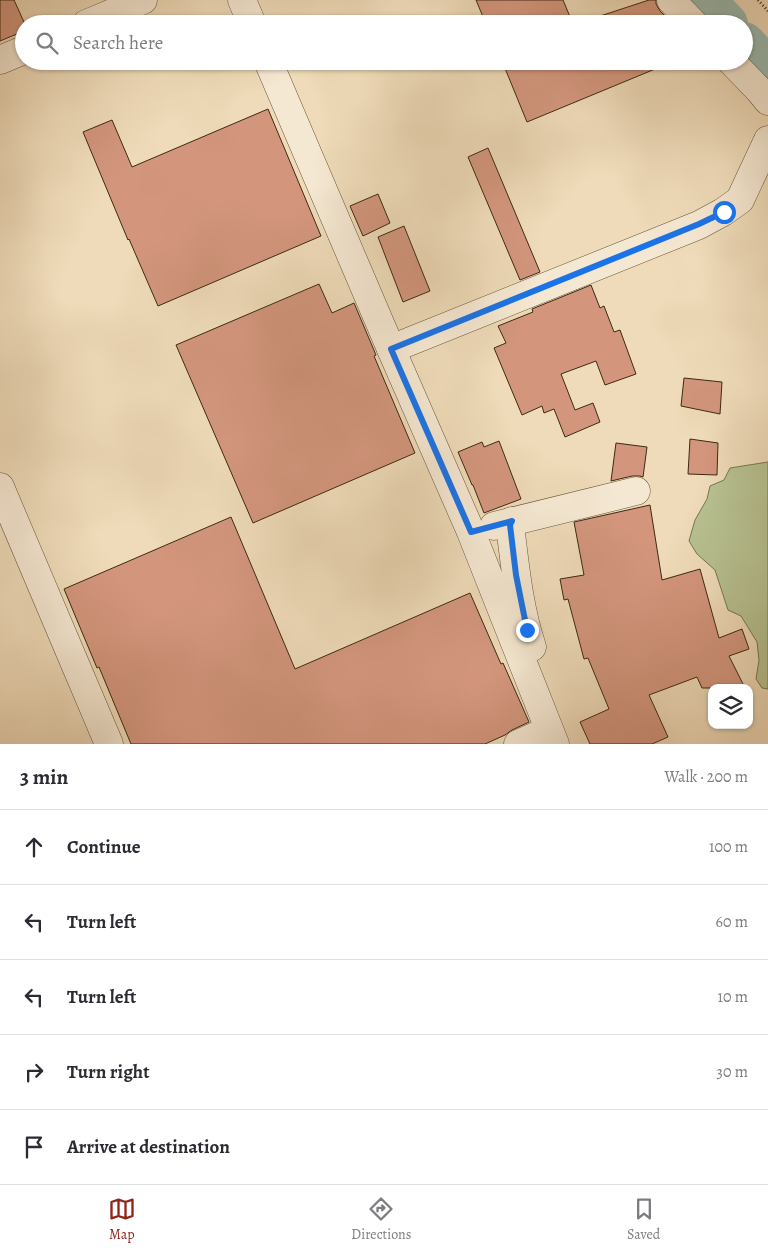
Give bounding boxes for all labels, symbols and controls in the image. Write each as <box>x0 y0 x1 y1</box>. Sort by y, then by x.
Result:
search box <box>15 15 753 70</box>
icon: search <box>33 29 61 57</box>
text: Search here <box>73 30 163 56</box>
route start <box>713 201 736 224</box>
route end <box>516 619 539 642</box>
map controls <box>708 684 753 729</box>
button: layers <box>708 684 753 729</box>
text: 3 min <box>20 763 68 791</box>
text: Walk · 200 m <box>664 766 748 788</box>
icon: ahead <box>20 833 48 861</box>
text: Continue <box>67 834 141 860</box>
text: 100 m <box>709 836 748 858</box>
icon: left <box>20 908 48 936</box>
text: Turn left <box>67 909 136 935</box>
text: 60 m <box>716 911 748 933</box>
icon: left <box>20 983 48 1011</box>
text: Turn left <box>67 984 136 1010</box>
text: 10 m <box>718 986 748 1008</box>
icon: right <box>20 1058 48 1086</box>
text: Turn right <box>67 1059 149 1085</box>
text: 30 m <box>716 1061 748 1083</box>
icon: arrive <box>20 1133 48 1161</box>
text: Arrive at destination <box>67 1134 230 1160</box>
tab: Map <box>108 1195 136 1244</box>
tab: Directions <box>351 1195 411 1244</box>
tab: Saved <box>627 1195 660 1244</box>

